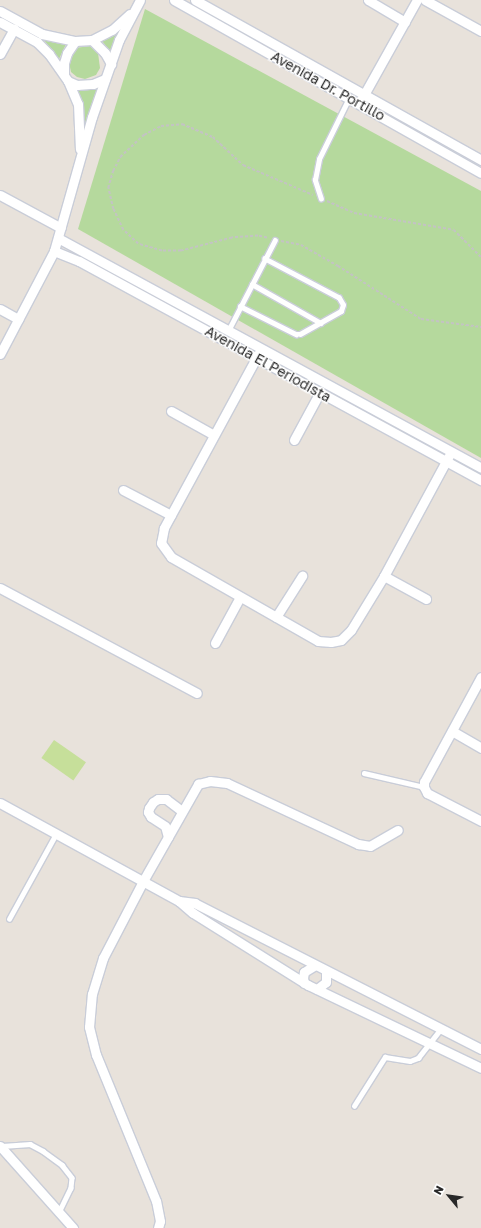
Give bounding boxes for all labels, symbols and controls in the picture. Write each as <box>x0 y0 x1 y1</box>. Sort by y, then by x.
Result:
street label: Avenida Dr. Portillo <box>268 48 388 124</box>
street label: Avenida El Periodista <box>202 322 334 406</box>
north arrow <box>429 1176 469 1216</box>
text: N <box>430 1183 446 1197</box>

